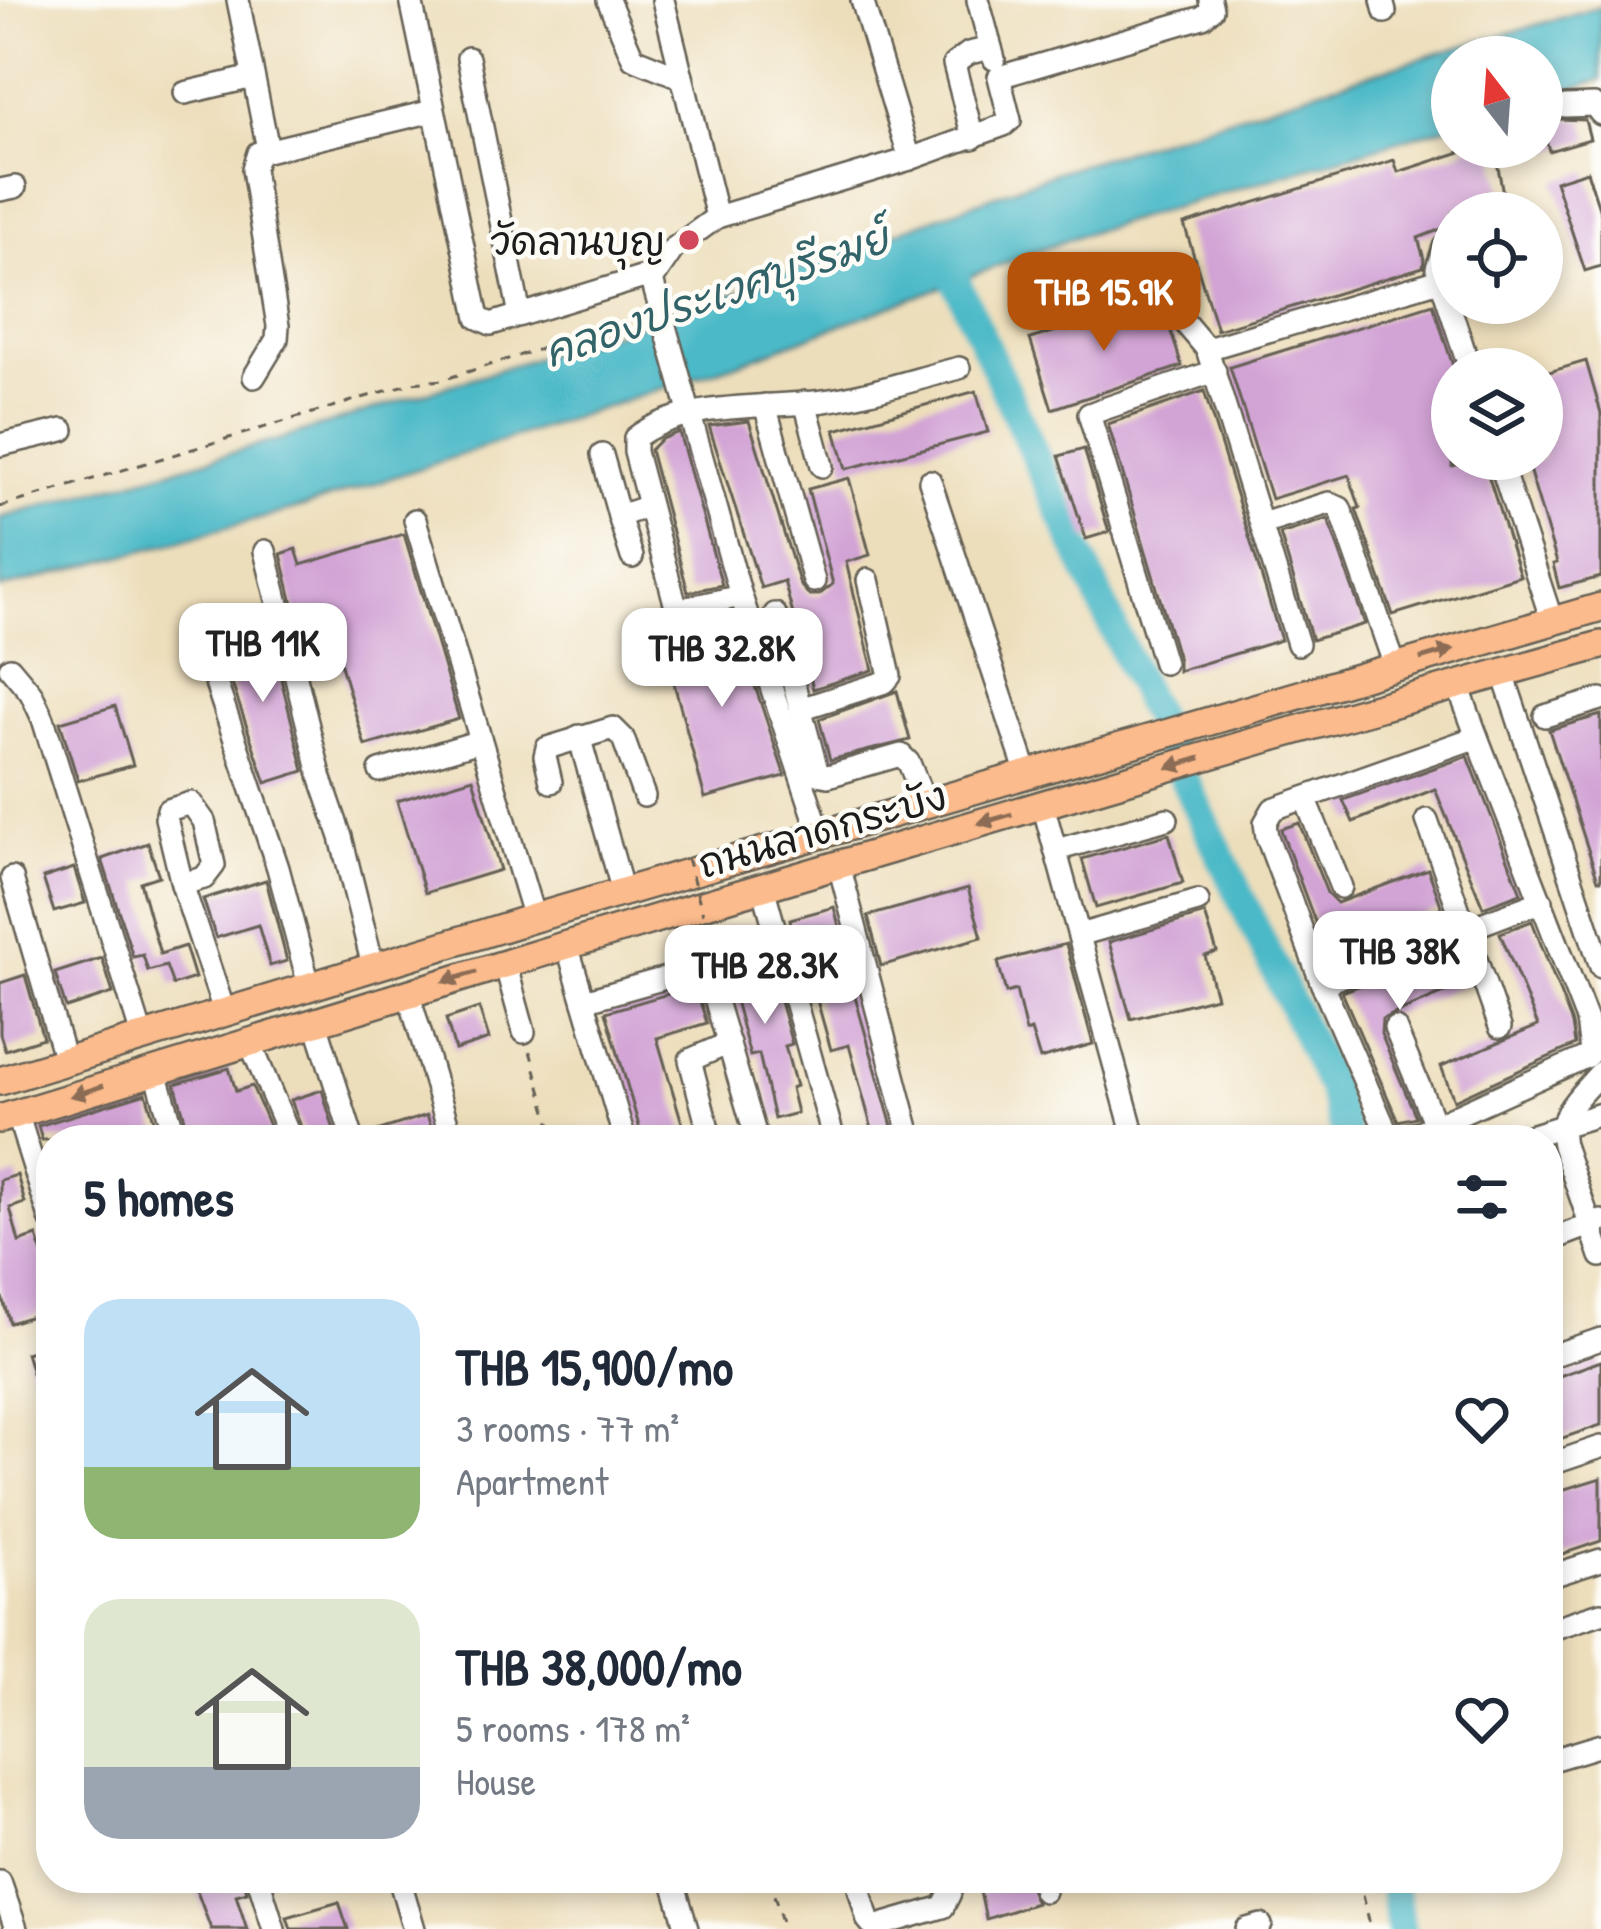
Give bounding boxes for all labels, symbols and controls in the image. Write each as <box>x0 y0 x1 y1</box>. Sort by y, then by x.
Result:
north arrow <box>1431 36 1563 168</box>
map controls <box>1431 36 1563 480</box>
button: locate <box>1431 192 1563 324</box>
water label: คลองประเวศบุรีรมย์ <box>536 206 905 384</box>
place label: วัดลานบุญ <box>491 214 665 270</box>
marker: วัดลานบุญ <box>676 227 702 253</box>
pin: THB 15.9K <box>967 252 1241 354</box>
text: THB 15.9K <box>1035 264 1173 317</box>
button: layers <box>1431 348 1563 480</box>
pin: THB 11K <box>152 603 374 705</box>
pin: THB 32.8K <box>585 608 859 710</box>
text: THB 11K <box>206 615 320 668</box>
text: THB 32.8K <box>649 620 795 673</box>
one-way arrow <box>1419 643 1456 662</box>
one-way arrow <box>1165 755 1202 773</box>
street label: ถนนลาดกระบัง <box>692 768 952 890</box>
one-way arrow <box>976 811 1013 829</box>
pin: THB 38K <box>1289 911 1511 1013</box>
text: THB 38K <box>1340 923 1460 976</box>
pin: THB 28.3K <box>628 925 902 1027</box>
text: THB 28.3K <box>692 937 838 990</box>
one-way arrow <box>441 969 478 987</box>
one-way arrow <box>68 1083 105 1101</box>
text: 5 homes <box>84 1163 234 1232</box>
icon: filters <box>1449 1164 1515 1230</box>
text: THB 15,900/mo <box>456 1332 733 1401</box>
icon: home <box>180 1347 324 1491</box>
icon: heart <box>1449 1386 1515 1452</box>
text: 3 rooms · 77 m² <box>456 1401 679 1454</box>
text: Apartment <box>456 1454 609 1507</box>
text: THB 38,000/mo <box>456 1632 742 1701</box>
icon: home <box>180 1647 324 1791</box>
icon: heart <box>1449 1686 1515 1752</box>
text: 5 rooms · 178 m² <box>456 1701 690 1754</box>
text: House <box>456 1754 536 1807</box>

